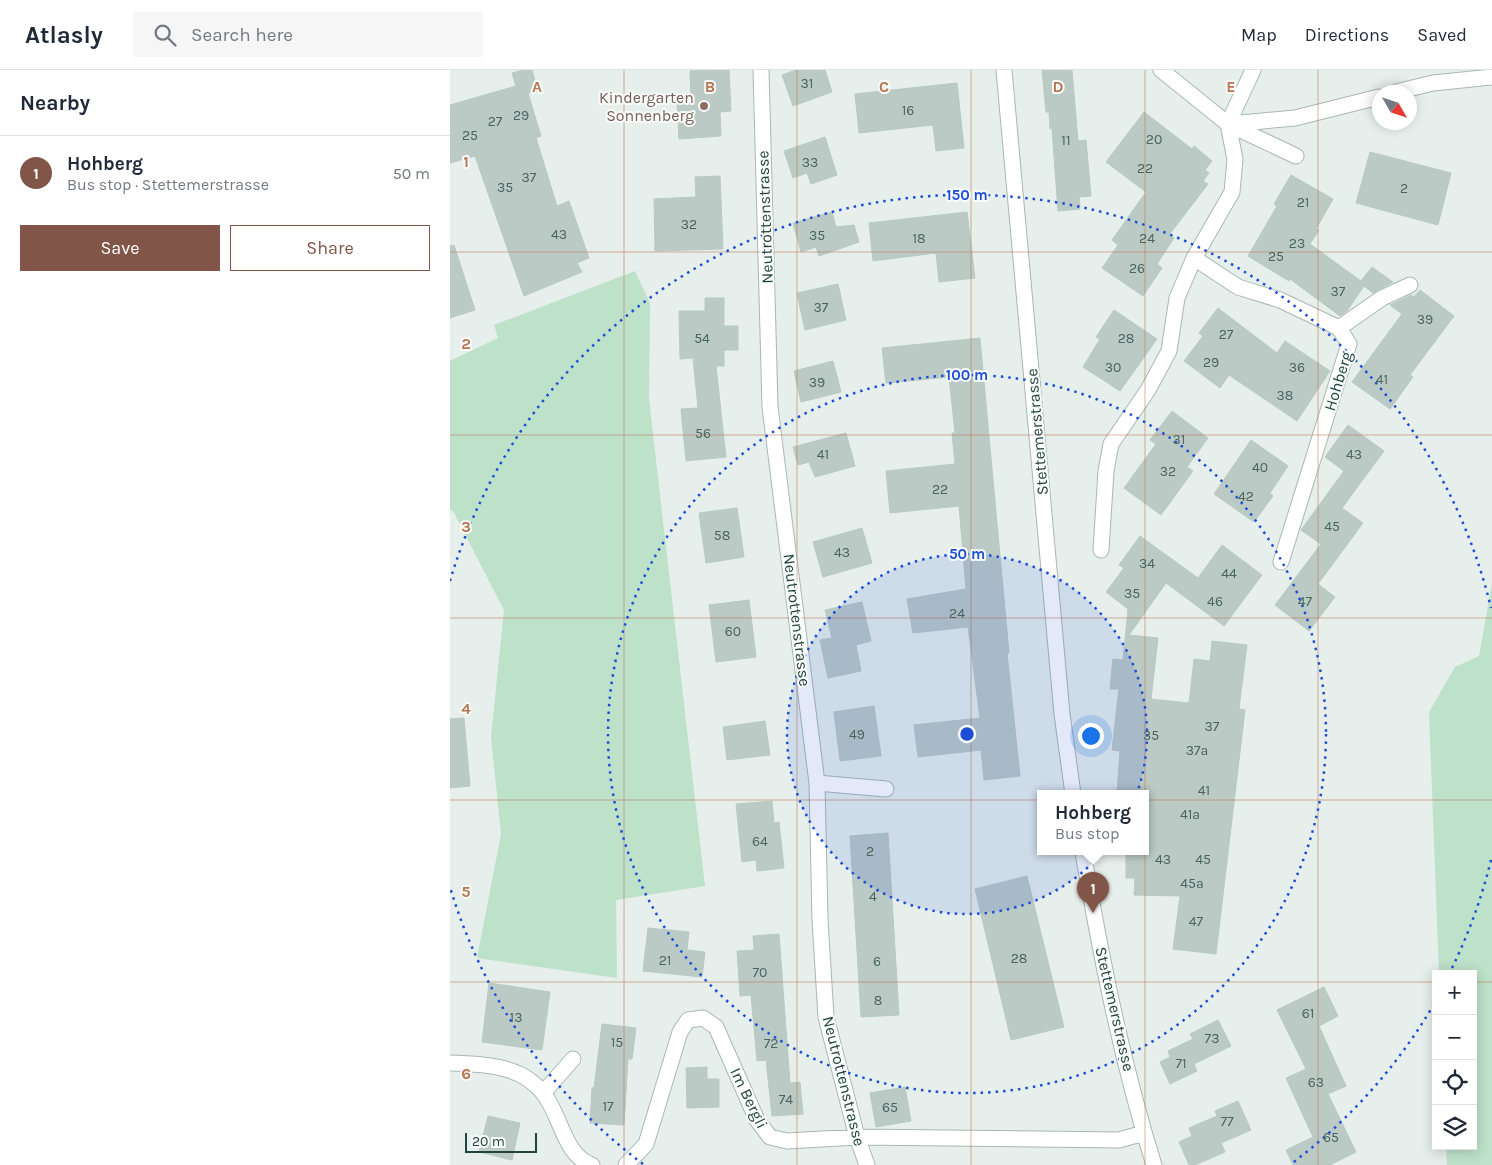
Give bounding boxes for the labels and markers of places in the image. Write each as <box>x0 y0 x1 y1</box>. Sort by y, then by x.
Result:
place label: Kindergarten Sonnenberg <box>599 88 694 125</box>
marker: Kindergarten Sonnenberg <box>698 100 710 112</box>
centre of rings <box>958 725 976 743</box>
pin: 1 <box>1077 872 1109 913</box>

